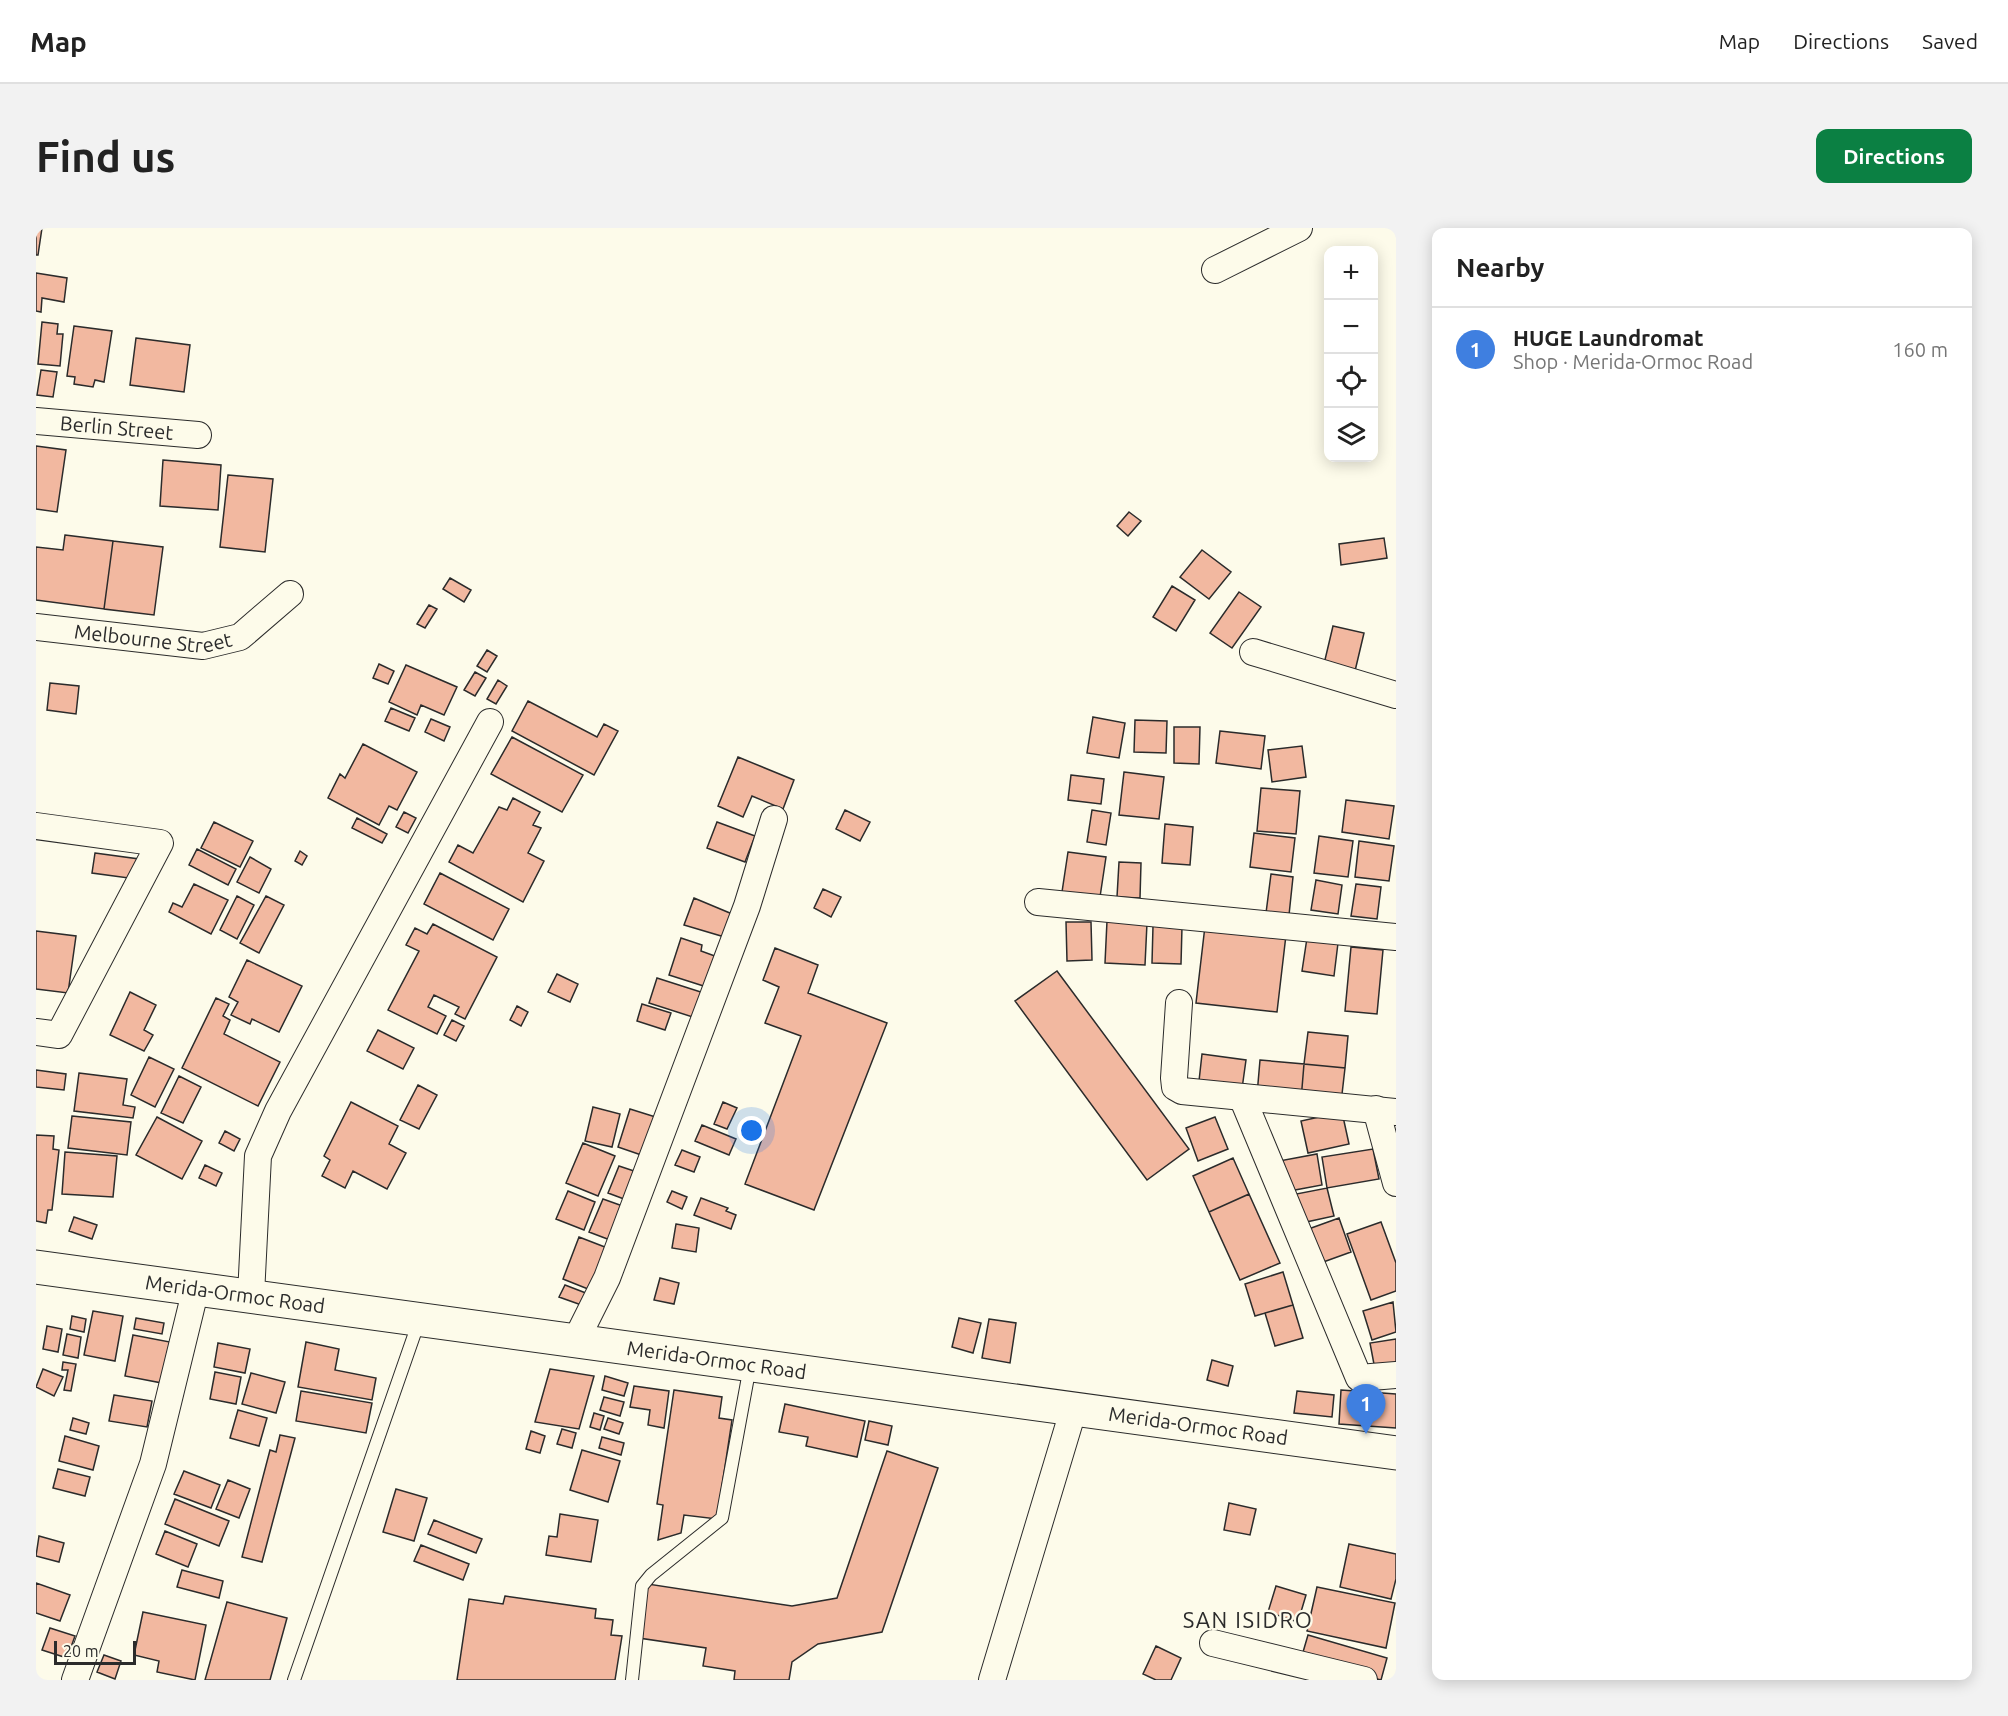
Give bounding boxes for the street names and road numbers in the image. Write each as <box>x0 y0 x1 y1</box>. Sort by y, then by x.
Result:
street label: Berlin Street <box>59 411 174 444</box>
street label: Melbourne Street <box>73 619 234 657</box>
street label: Merida-Ormoc Road <box>144 1270 326 1317</box>
street label: Merida-Ormoc Road <box>626 1336 808 1383</box>
street label: Merida-Ormoc Road <box>1107 1402 1289 1449</box>

